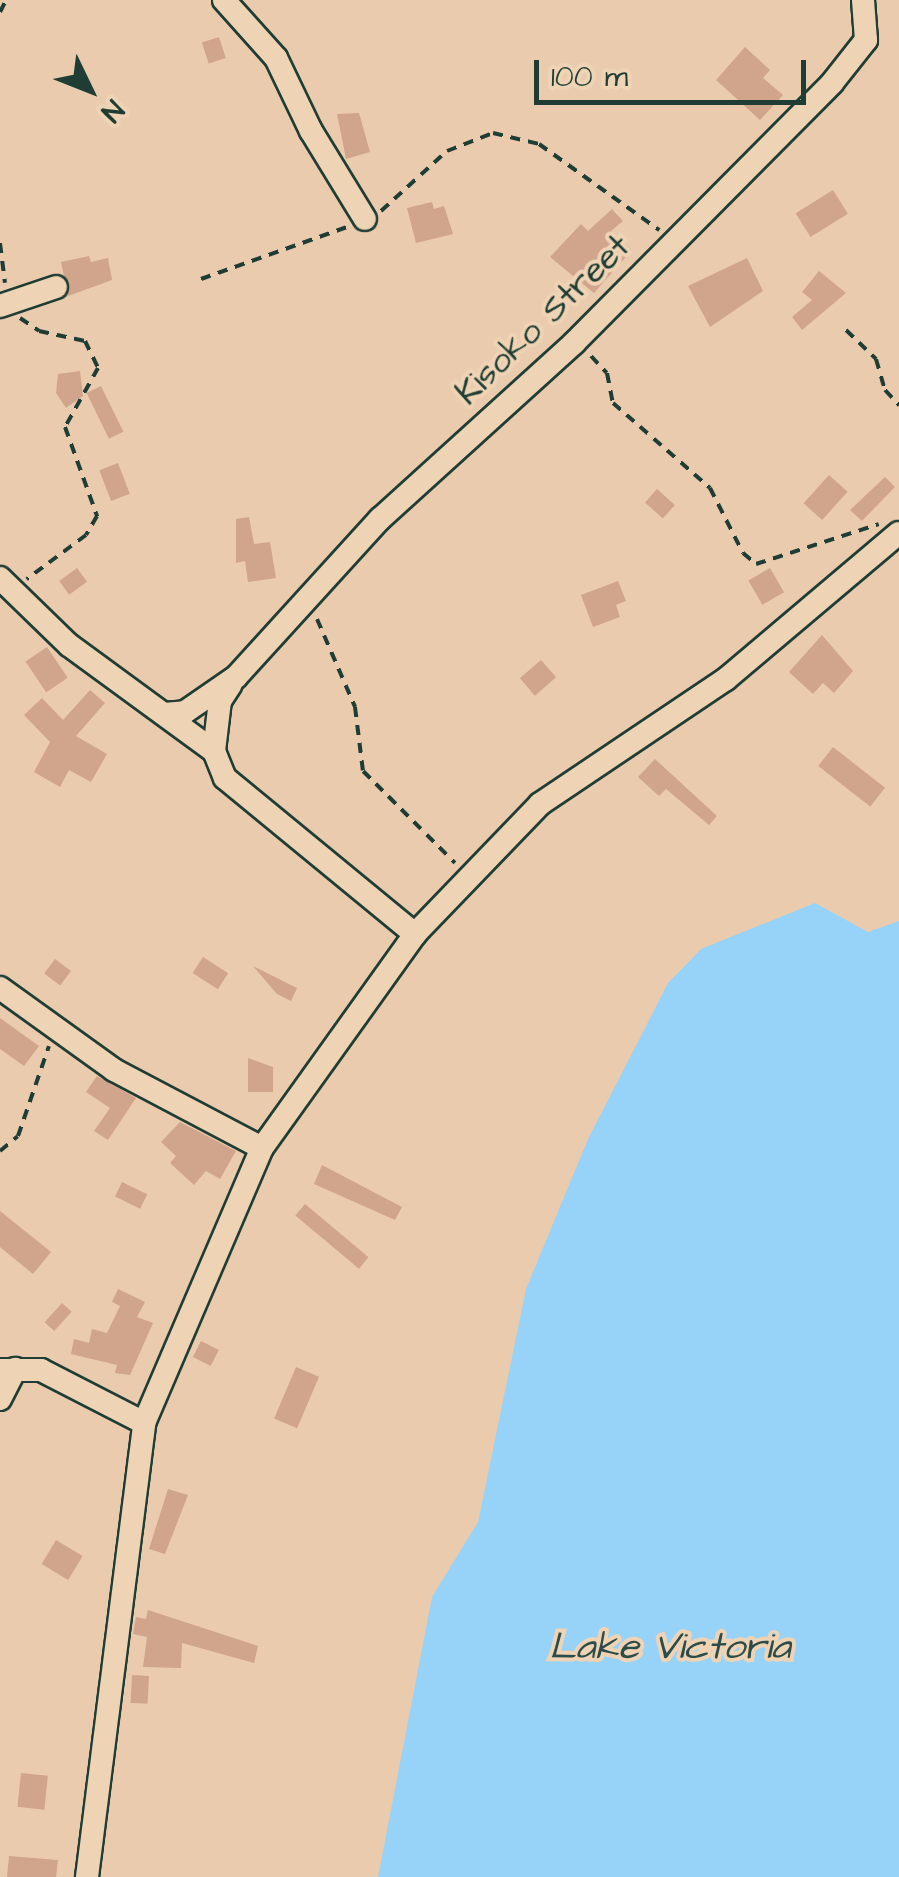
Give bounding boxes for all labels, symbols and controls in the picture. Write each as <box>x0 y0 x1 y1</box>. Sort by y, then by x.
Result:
north arrow <box>40 40 140 140</box>
scale bar <box>539 40 812 102</box>
text: 100 m <box>551 56 628 98</box>
text: N <box>92 91 133 131</box>
street label: Kisoko Street <box>447 226 639 414</box>
water label: Lake Victoria <box>549 1625 791 1671</box>

